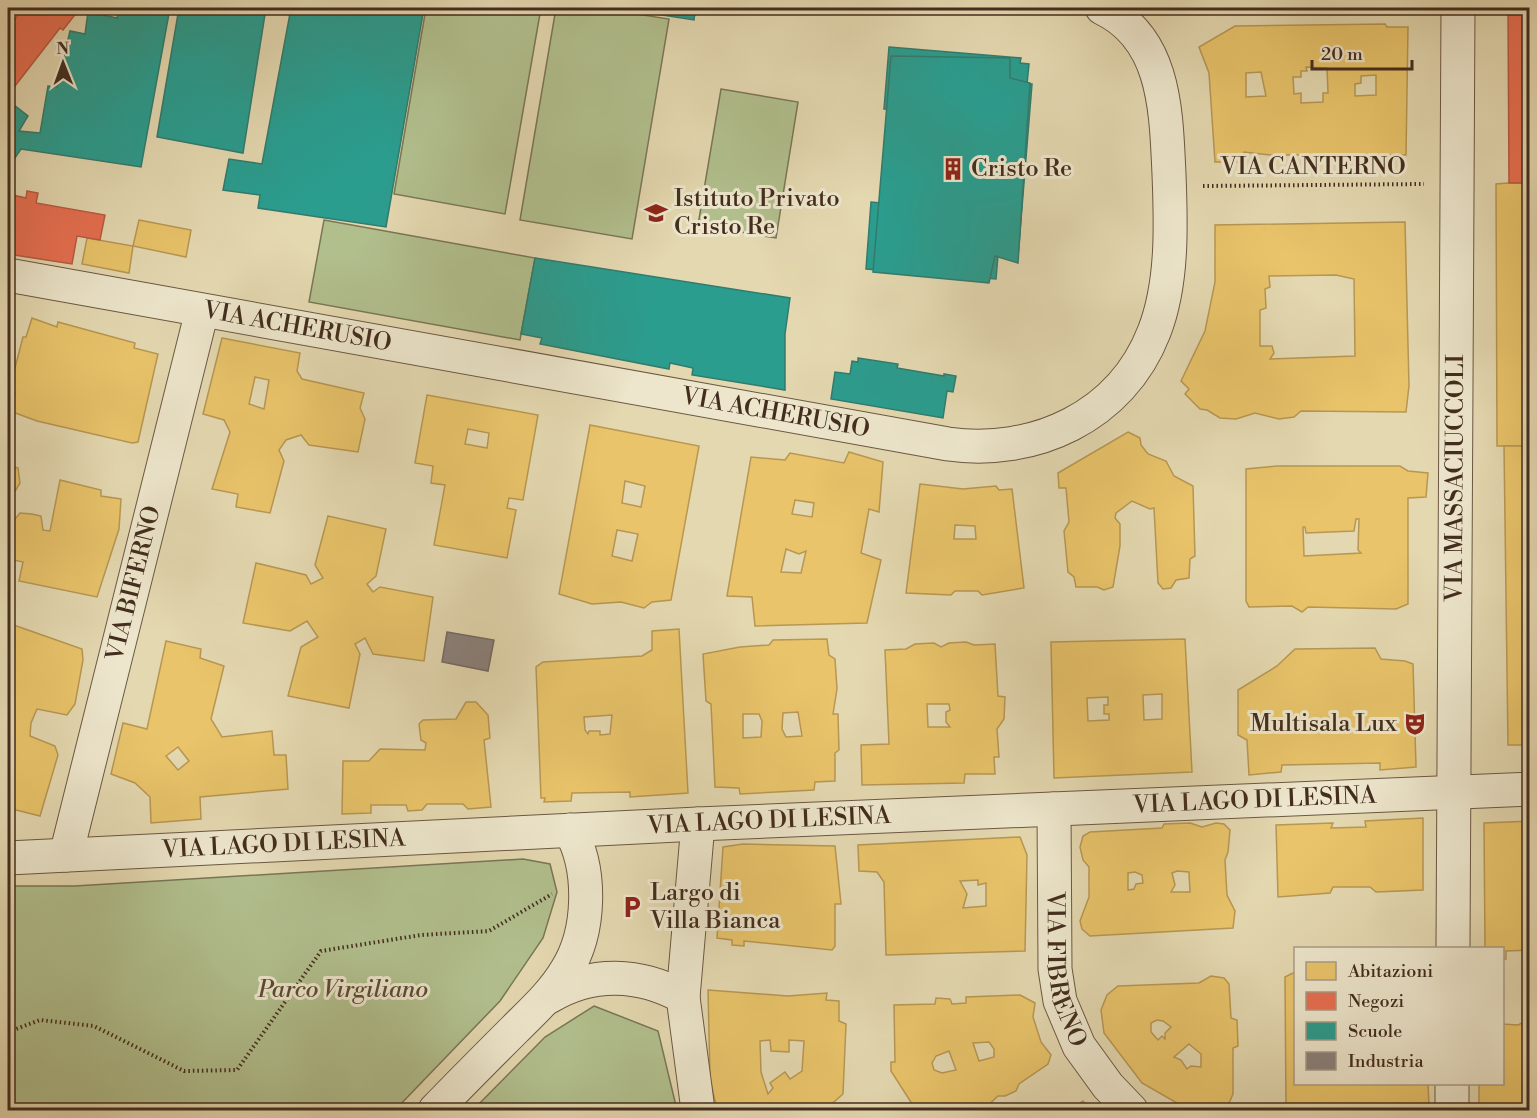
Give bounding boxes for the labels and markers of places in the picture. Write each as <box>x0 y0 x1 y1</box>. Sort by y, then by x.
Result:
place label: Cristo Re <box>971 154 1072 184</box>
building icon: Cristo Re <box>940 156 966 182</box>
place label: Istituto Privato Cristo Re <box>674 184 840 242</box>
school or university icon: Istituto Privato Cristo Re <box>643 200 669 226</box>
place label: Multisala Lux <box>1250 709 1398 739</box>
theatre icon: Multisala Lux <box>1402 711 1428 737</box>
place label: Largo di Villa Bianca <box>649 878 781 936</box>
parking icon: Largo di Villa Bianca <box>619 894 645 920</box>

